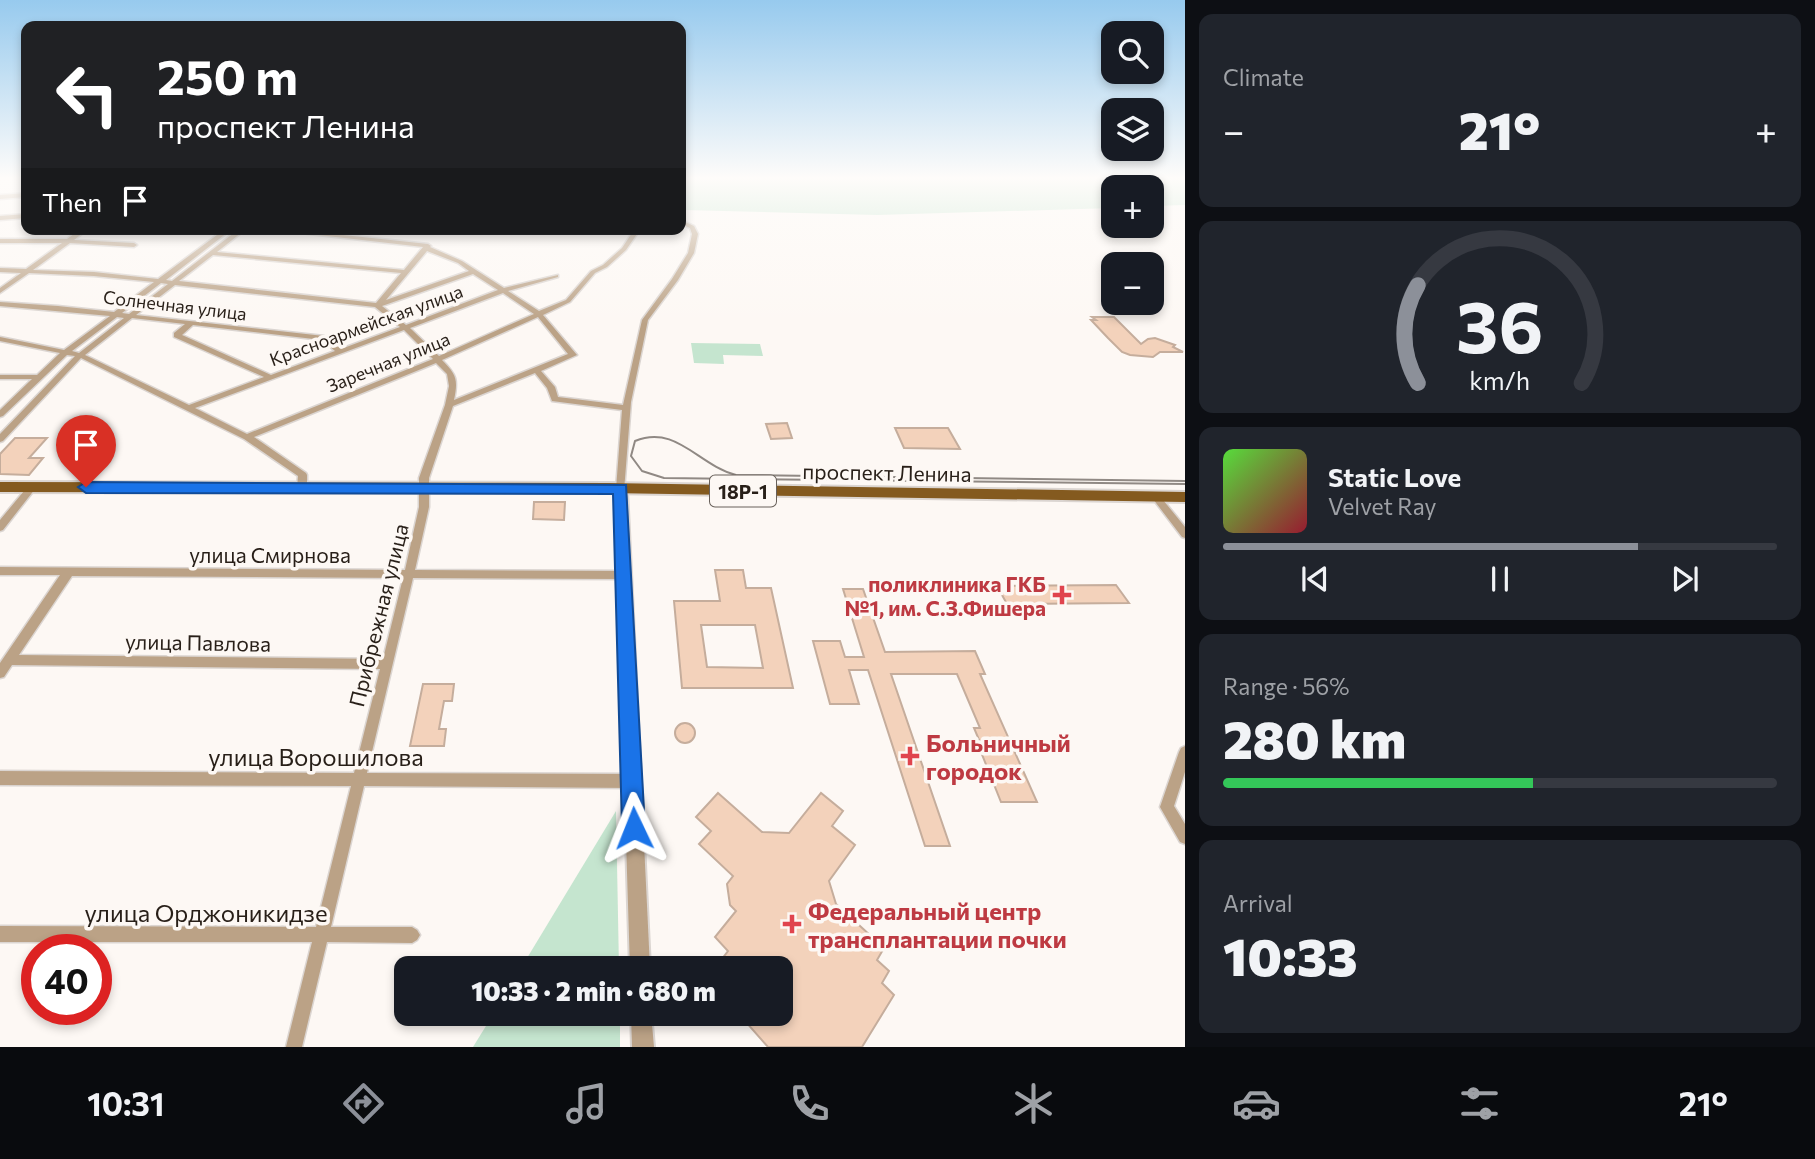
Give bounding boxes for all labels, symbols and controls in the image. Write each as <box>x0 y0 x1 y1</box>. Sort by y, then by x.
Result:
map controls <box>1101 21 1164 315</box>
button: search <box>1101 21 1164 84</box>
text: 250 m <box>157 45 298 105</box>
icon: left <box>42 49 133 140</box>
text: Climate <box>1223 63 1304 91</box>
text: 21° <box>1459 97 1540 161</box>
button: layers <box>1101 98 1164 161</box>
text: проспект Ленина <box>157 105 415 145</box>
text: − <box>1223 106 1245 153</box>
text: + <box>1755 106 1777 153</box>
button: + <box>1101 175 1164 238</box>
icon: arrive <box>116 182 154 220</box>
text: Then <box>42 186 102 217</box>
button: − <box>1101 252 1164 315</box>
text: 36 <box>1456 279 1544 368</box>
street label: Красноармейская улица <box>266 280 466 370</box>
street label: Солнечная улица <box>102 285 248 325</box>
street label: Заречная улица <box>323 327 453 397</box>
text: km/h <box>1470 365 1530 395</box>
pin <box>56 415 116 487</box>
icon: arrive <box>67 426 105 464</box>
street label: проспект Ленина <box>802 458 972 486</box>
text: Static Love <box>1328 461 1461 492</box>
road number: 18Р-1 <box>710 476 776 506</box>
text: Velvet Ray <box>1328 492 1436 520</box>
street label: Прибрежная улица <box>343 521 413 709</box>
street label: улица Смирнова <box>189 542 351 567</box>
icon: previous <box>1296 560 1334 598</box>
icon: pause <box>1481 560 1519 598</box>
icon: next <box>1666 560 1704 598</box>
place label: поликлиника ГКБ №1, им. С.З.Фишера <box>845 571 1046 620</box>
marker: поликлиника ГКБ №1, им. С.З.Фишера <box>1052 585 1072 605</box>
street label: улица Павлова <box>125 628 271 656</box>
text: Range · 56% <box>1223 672 1350 700</box>
text: 280 km <box>1223 706 1406 770</box>
place label: Больничный городок <box>926 728 1071 785</box>
street label: улица Ворошилова <box>208 742 424 771</box>
marker: Больничный городок <box>900 746 920 766</box>
position arrow <box>597 791 671 865</box>
text: Arrival <box>1223 889 1293 917</box>
place label: Федеральный центр трансплантации почки <box>808 896 1067 953</box>
street label: улица Орджоникидзе <box>84 898 328 927</box>
marker: Федеральный центр трансплантации почки <box>782 914 802 934</box>
text: 10:33 <box>1223 923 1358 987</box>
speed limit sign: 40 <box>21 934 112 1025</box>
text: 10:33 · 2 min · 680 m <box>471 975 716 1006</box>
icon: directions <box>339 1079 388 1128</box>
icon: music <box>562 1079 611 1128</box>
icon: phone <box>785 1079 834 1128</box>
icon: climate <box>1009 1079 1058 1128</box>
icon: car <box>1232 1079 1281 1128</box>
icon: filters <box>1455 1079 1504 1128</box>
text: 10:31 <box>87 1083 165 1123</box>
text: 21° <box>1679 1083 1728 1123</box>

